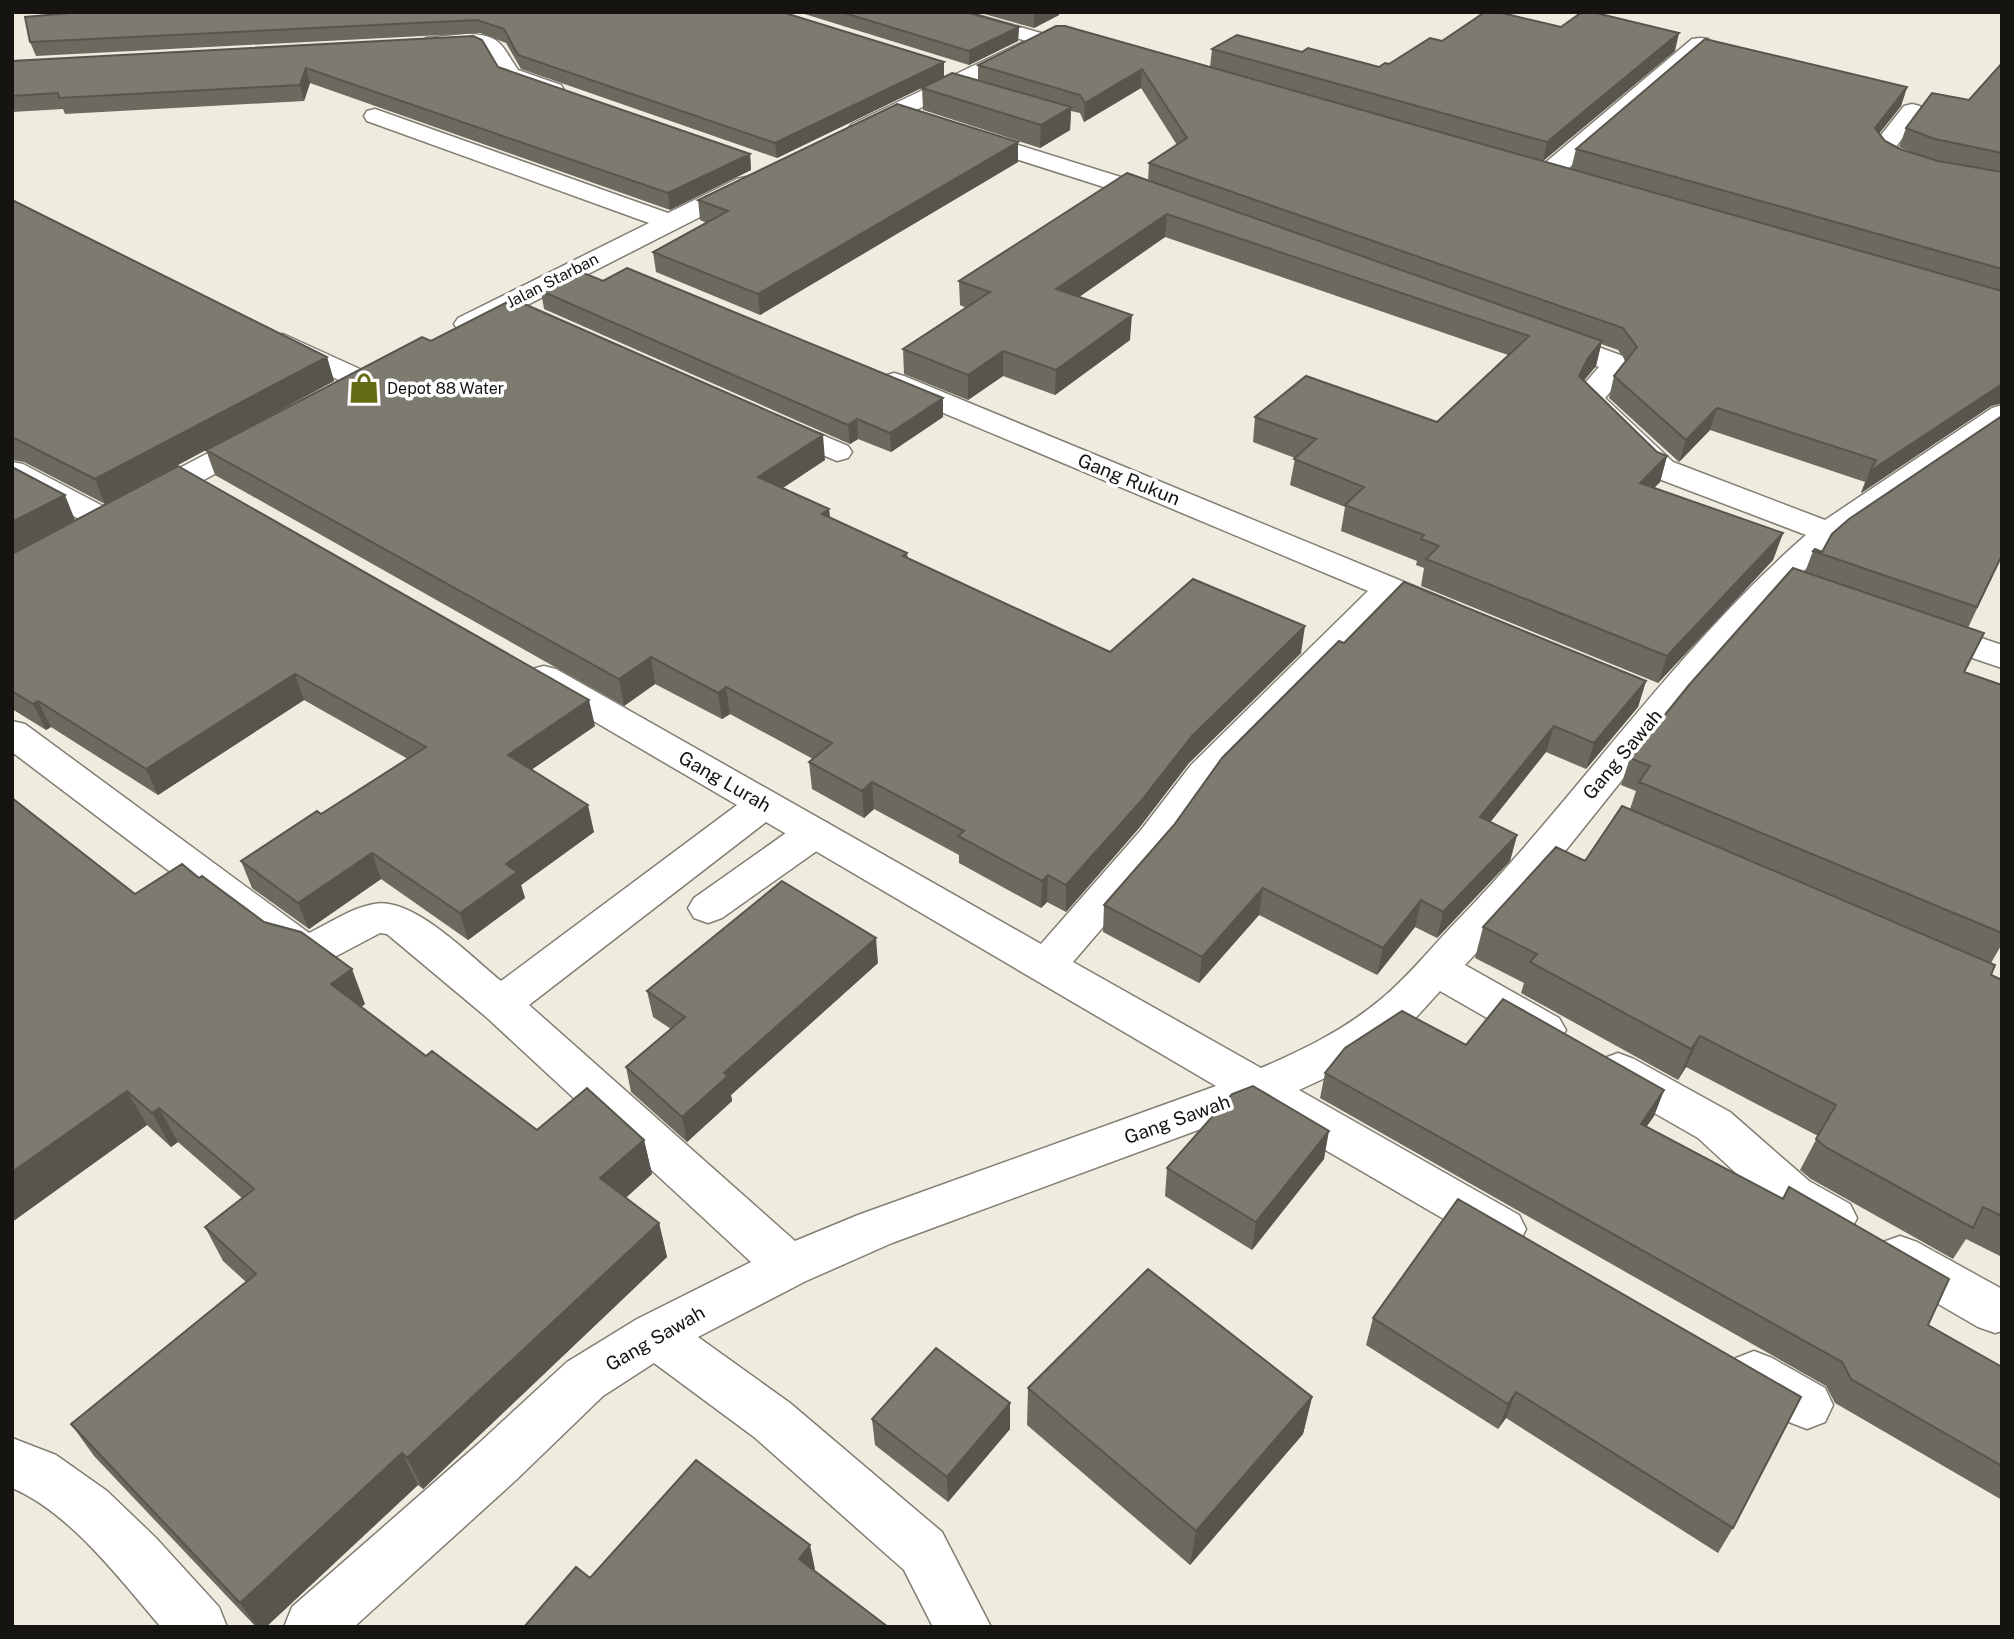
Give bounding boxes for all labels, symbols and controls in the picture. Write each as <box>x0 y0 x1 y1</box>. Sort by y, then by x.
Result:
street label: Jalan Starban <box>503 249 602 312</box>
shop icon: Depot 88 Water <box>347 371 381 405</box>
place label: Depot 88 Water <box>387 379 504 398</box>
street label: Gang Rukun <box>1075 449 1183 509</box>
street label: Gang Sawah <box>1578 705 1666 803</box>
street label: Gang Lurah <box>675 746 775 816</box>
street label: Gang Sawah <box>1121 1090 1233 1148</box>
street label: Gang Sawah <box>602 1301 708 1375</box>

